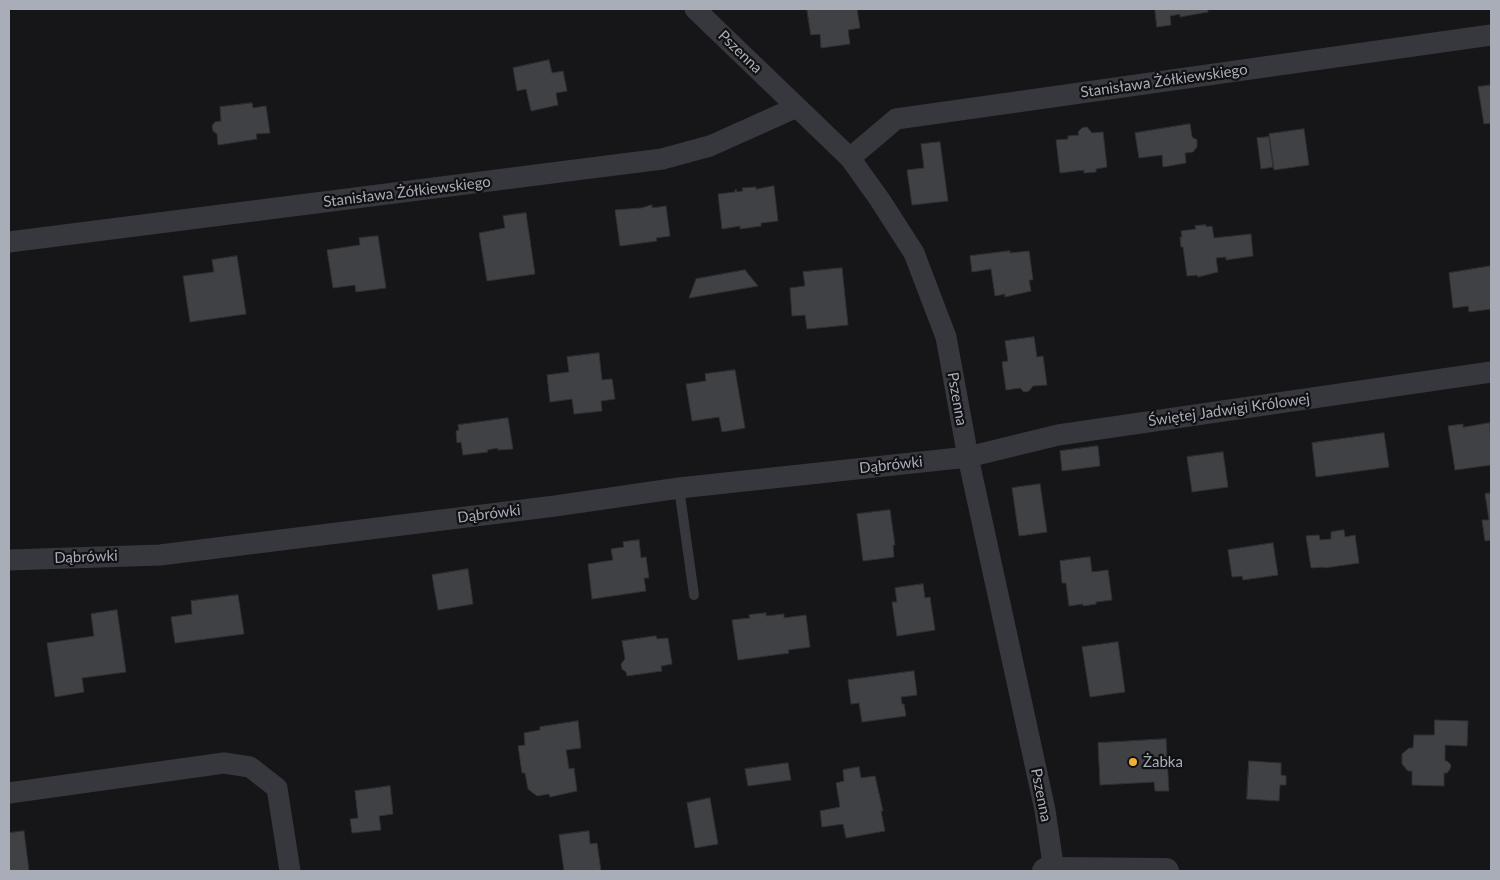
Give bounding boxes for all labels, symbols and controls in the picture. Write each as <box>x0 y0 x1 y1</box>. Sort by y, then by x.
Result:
street label: Pszenna <box>714 27 766 77</box>
street label: Stanisława Żółkiewskiego <box>1079 60 1249 102</box>
street label: Stanisława Żółkiewskiego <box>322 173 492 211</box>
street label: Pszenna <box>943 371 971 427</box>
street label: Świętej Jadwigi Królowej <box>1147 390 1311 430</box>
street label: Dąbrówki <box>858 453 924 477</box>
street label: Dąbrówki <box>456 501 522 527</box>
street label: Dąbrówki <box>54 547 118 567</box>
place label: Żabka <box>1143 753 1183 771</box>
marker: Żabka <box>1127 756 1139 768</box>
street label: Pszenna <box>1027 767 1055 823</box>

